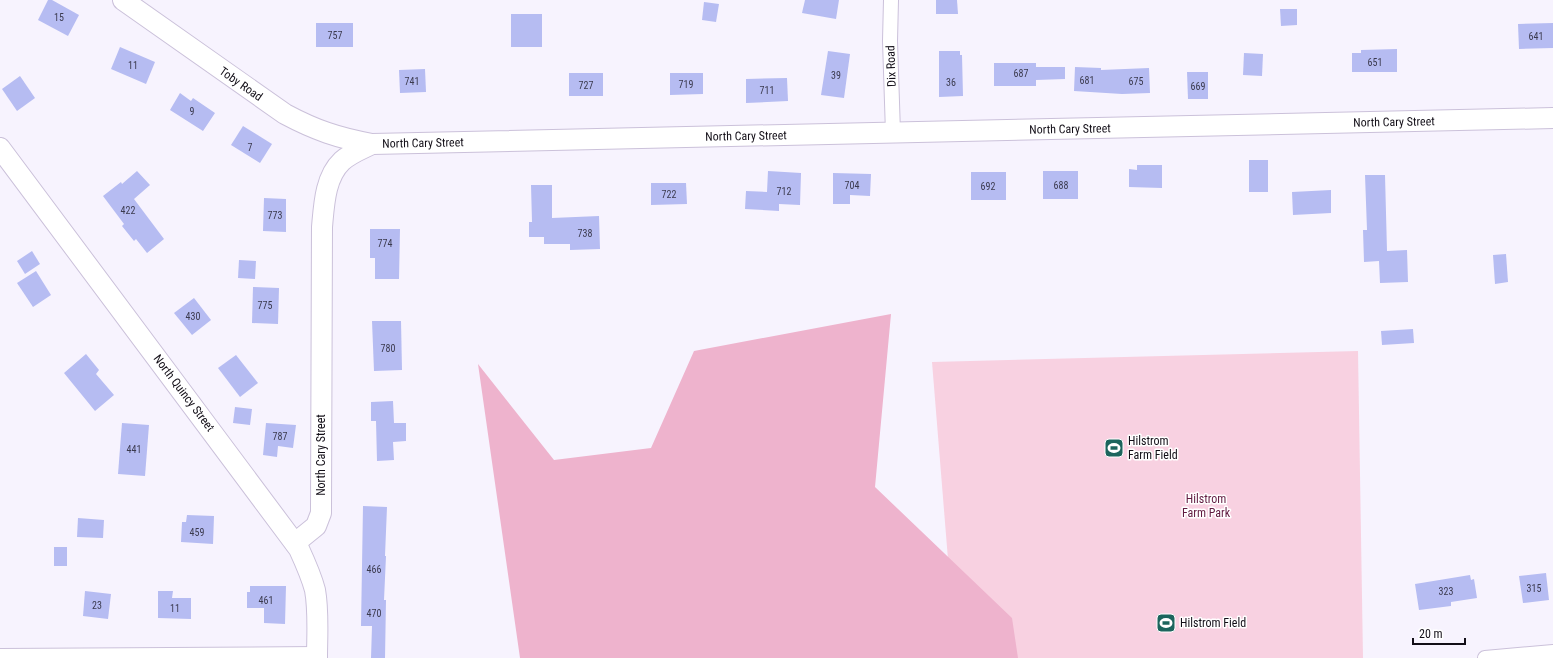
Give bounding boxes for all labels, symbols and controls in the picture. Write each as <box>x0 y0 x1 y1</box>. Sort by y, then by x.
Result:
house number: 15 <box>54 12 64 23</box>
house number: 757 <box>328 30 342 41</box>
house number: 641 <box>1529 31 1543 42</box>
street label: Dix Road <box>883 45 899 87</box>
house number: 651 <box>1368 57 1382 68</box>
house number: 11 <box>128 60 138 71</box>
street label: Toby Road <box>217 64 265 104</box>
house number: 687 <box>1014 68 1028 79</box>
house number: 39 <box>831 70 841 81</box>
house number: 681 <box>1080 75 1094 86</box>
house number: 741 <box>405 76 419 87</box>
house number: 675 <box>1129 76 1143 87</box>
house number: 36 <box>946 77 956 88</box>
house number: 719 <box>679 79 693 90</box>
house number: 727 <box>579 80 593 91</box>
house number: 669 <box>1191 81 1205 92</box>
house number: 711 <box>760 85 774 96</box>
house number: 9 <box>190 106 195 117</box>
street label: North Cary Street <box>1353 114 1435 130</box>
street label: North Cary Street <box>1029 121 1111 137</box>
street label: North Cary Street <box>705 128 787 144</box>
street label: North Cary Street <box>382 135 464 151</box>
house number: 7 <box>248 142 253 153</box>
house number: 704 <box>845 180 859 191</box>
house number: 688 <box>1054 180 1068 191</box>
house number: 692 <box>981 181 995 192</box>
house number: 712 <box>777 186 791 197</box>
house number: 722 <box>662 189 676 200</box>
house number: 422 <box>121 205 135 216</box>
house number: 773 <box>268 210 282 221</box>
house number: 738 <box>578 228 592 239</box>
house number: 774 <box>378 238 392 249</box>
house number: 775 <box>258 300 272 311</box>
house number: 430 <box>186 311 200 322</box>
house number: 780 <box>381 343 395 354</box>
street label: North Quincy Street <box>151 352 218 435</box>
street label: North Cary Street <box>314 414 328 496</box>
house number: 787 <box>273 431 287 442</box>
place label: Hilstrom Farm Field <box>1128 434 1178 462</box>
sports icon: Hilstrom Farm Field <box>1103 437 1125 459</box>
house number: 441 <box>127 444 141 455</box>
park label: Hilstrom Farm Park <box>1182 492 1231 520</box>
house number: 459 <box>190 527 204 538</box>
house number: 466 <box>367 564 381 575</box>
house number: 315 <box>1527 583 1541 594</box>
house number: 323 <box>1439 586 1453 597</box>
house number: 461 <box>259 595 273 606</box>
house number: 23 <box>92 600 102 611</box>
house number: 11 <box>170 603 180 614</box>
house number: 470 <box>367 608 381 619</box>
sports icon: Hilstrom Field <box>1155 612 1177 634</box>
place label: Hilstrom Field <box>1180 616 1246 630</box>
scale bar <box>1413 620 1465 646</box>
text: 20 m <box>1419 627 1443 641</box>

